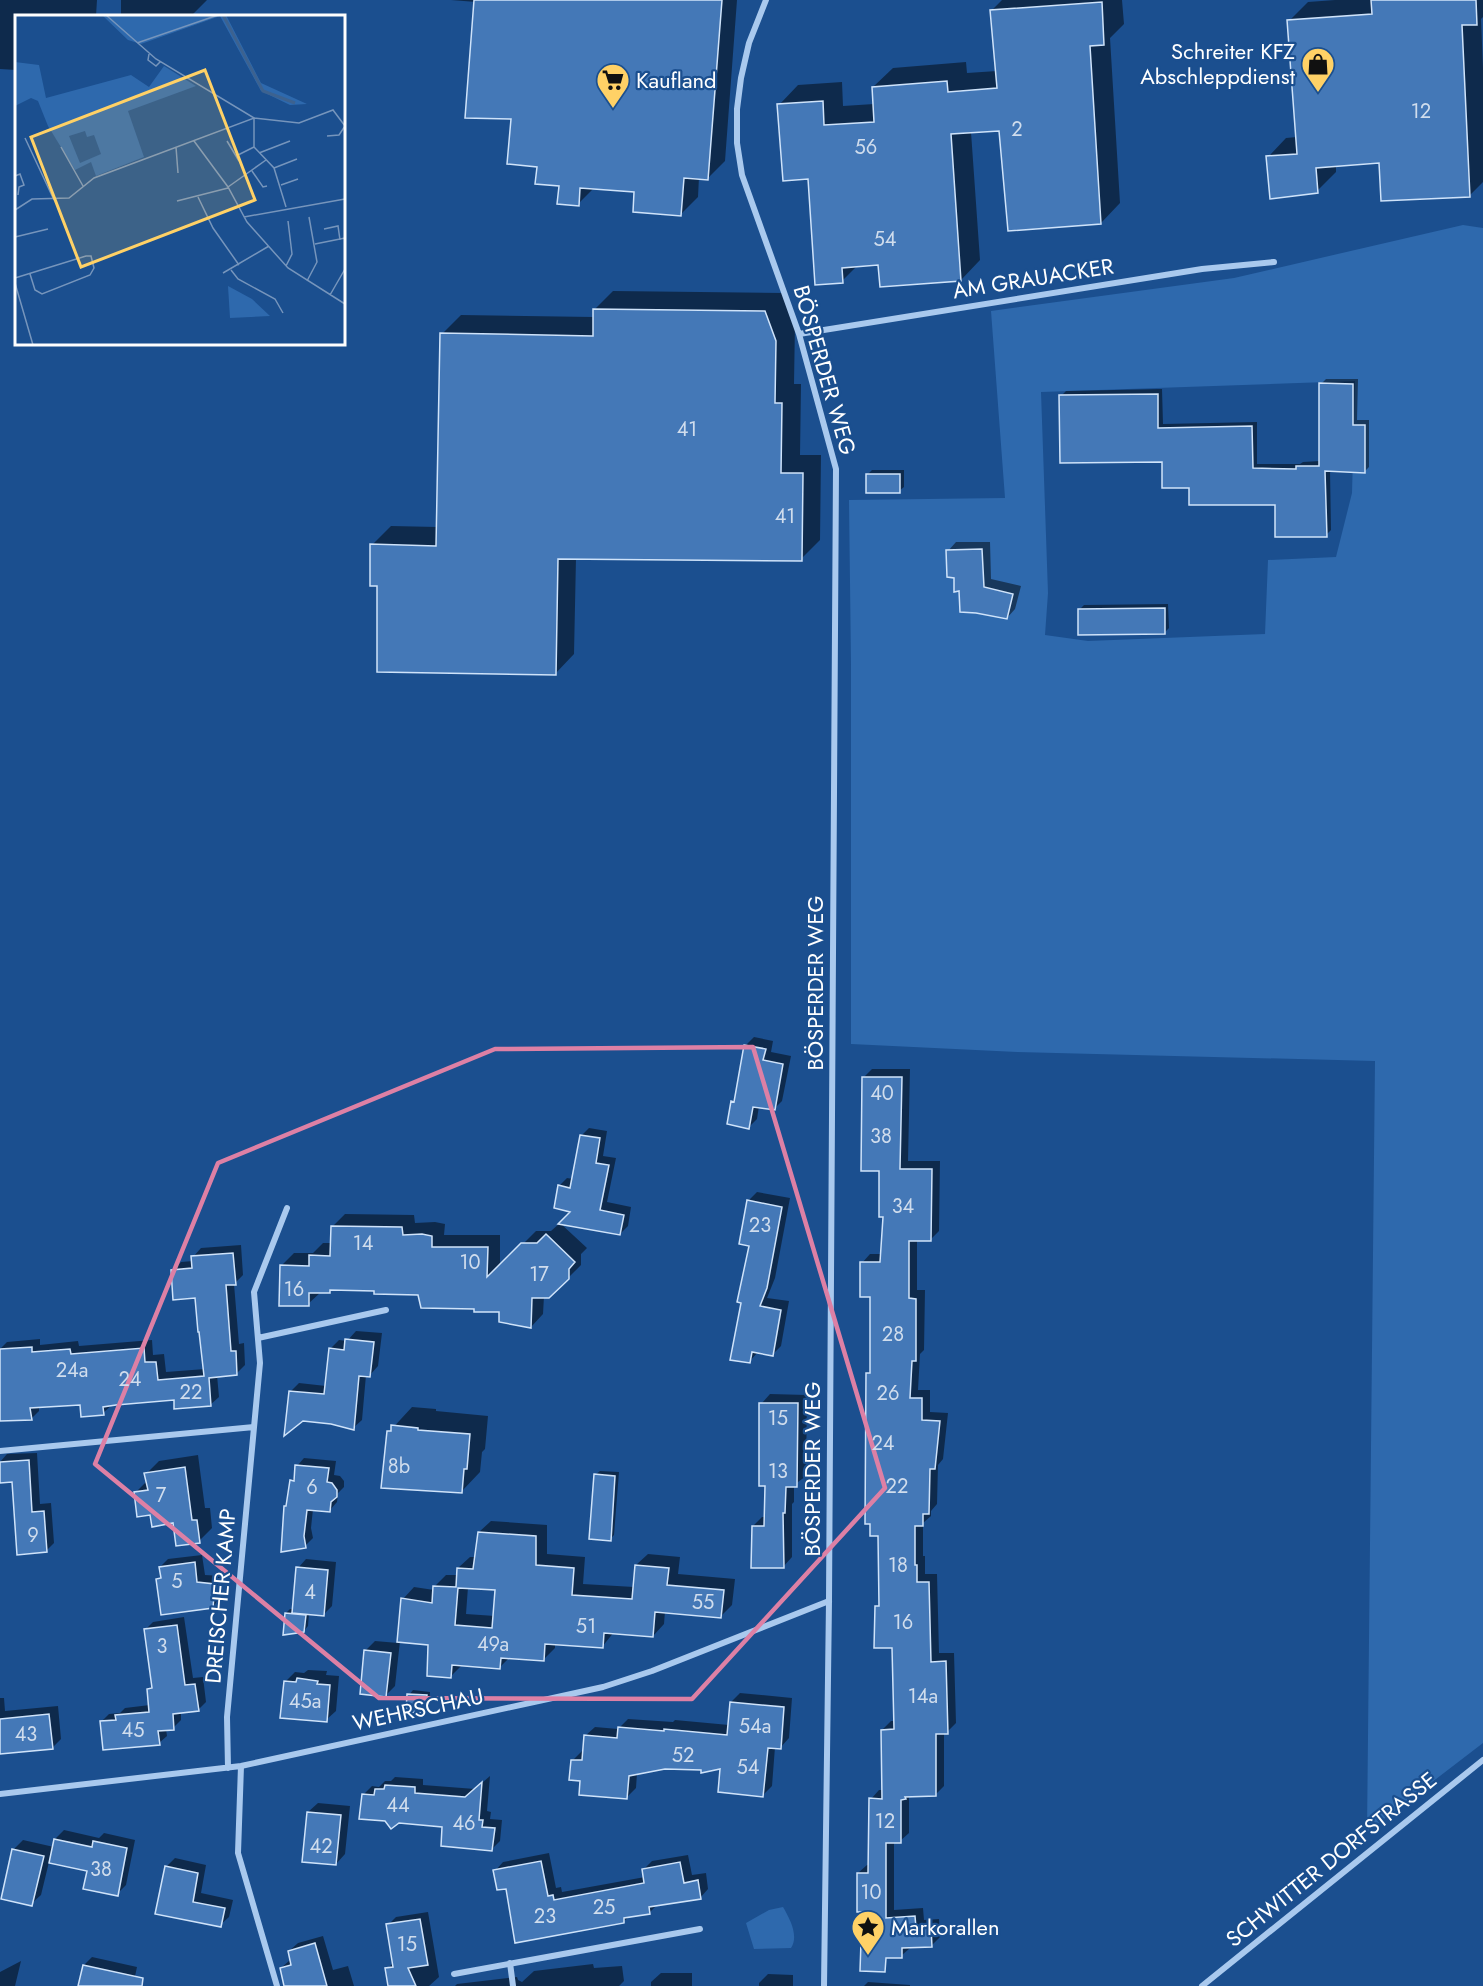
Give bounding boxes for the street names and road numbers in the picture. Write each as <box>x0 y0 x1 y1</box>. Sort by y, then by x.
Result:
street label: AM GRAUACKER <box>950 249 1116 307</box>
street label: BÖSPERDER WEG <box>785 281 865 459</box>
street label: BÖSPERDER WEG <box>799 895 831 1071</box>
street label: BÖSPERDER WEG <box>796 1381 828 1557</box>
street label: DREISCHER KAMP <box>196 1507 244 1685</box>
street label: WEHRSCHAU <box>350 1680 486 1738</box>
street label: SCHWITTER DORFSTRASSE <box>1219 1764 1443 1954</box>

